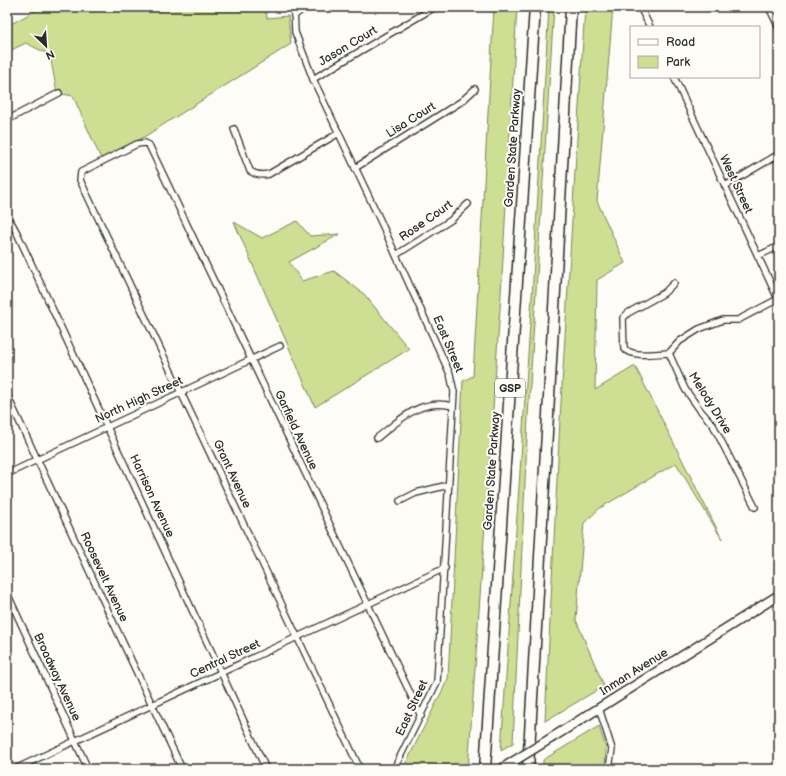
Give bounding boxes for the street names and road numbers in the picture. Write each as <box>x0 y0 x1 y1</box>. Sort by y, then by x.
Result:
street label: Jason Court <box>316 23 380 69</box>
street label: Garden State Parkway <box>501 88 525 208</box>
street label: Lisa Court <box>383 99 439 141</box>
street label: West Street <box>716 152 756 216</box>
street label: Rose Court <box>396 197 456 245</box>
street label: East Street <box>429 313 467 375</box>
street label: Melody Drive <box>685 369 735 437</box>
street label: North High Street <box>93 373 185 427</box>
road number: GSP <box>495 379 525 397</box>
street label: Garfield Avenue <box>271 388 321 472</box>
street label: Garden State Parkway <box>480 411 504 531</box>
street label: Grant Avenue <box>210 437 254 511</box>
street label: Harrison Avenue <box>126 452 178 540</box>
street label: Roosevelt Avenue <box>77 530 131 624</box>
street label: Broadway Avenue <box>30 631 84 723</box>
street label: Central Street <box>188 636 263 682</box>
street label: Inman Avenue <box>597 645 671 699</box>
street label: East Street <box>392 677 432 738</box>

